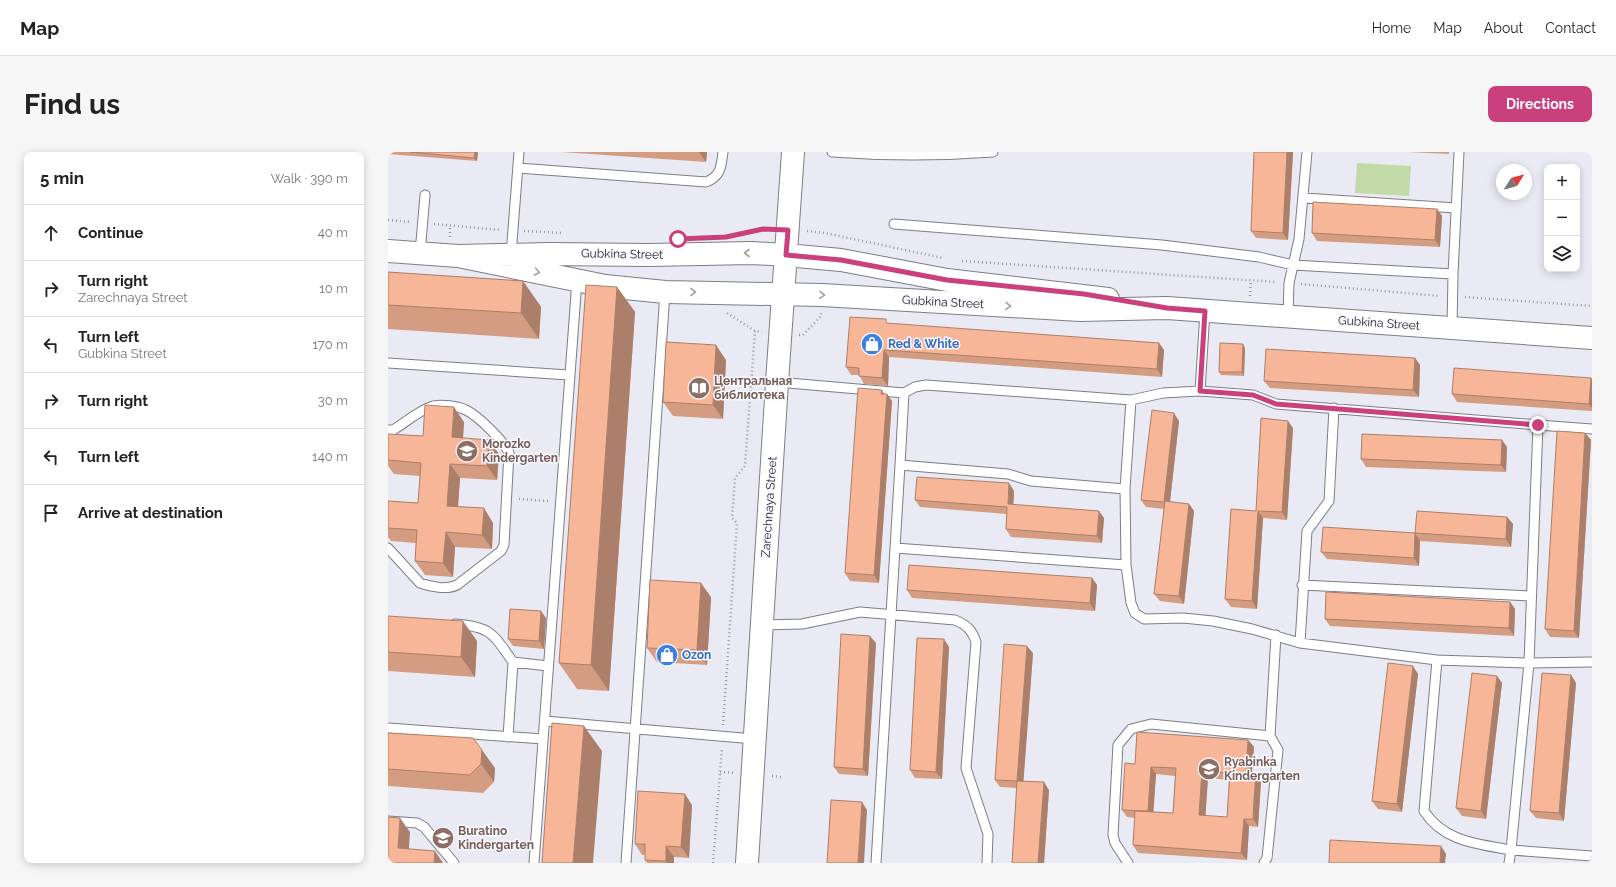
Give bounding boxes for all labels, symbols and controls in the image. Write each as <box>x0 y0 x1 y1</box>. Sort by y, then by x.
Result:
text: Map <box>20 17 59 39</box>
text: Home <box>1372 20 1411 36</box>
text: Map <box>1433 20 1462 36</box>
text: About <box>1484 20 1523 36</box>
text: Contact <box>1545 20 1596 36</box>
button: Directions <box>1488 86 1592 122</box>
text: Find us <box>24 88 120 121</box>
north arrow <box>1496 164 1532 200</box>
map controls <box>1544 164 1580 272</box>
button: + <box>1544 164 1580 200</box>
text: 5 min <box>40 168 84 188</box>
text: Walk · 390 m <box>271 171 348 186</box>
button: − <box>1544 200 1580 236</box>
icon: ahead <box>40 222 62 244</box>
text: Continue <box>78 224 143 242</box>
text: 40 m <box>318 225 348 240</box>
route start <box>669 230 687 248</box>
button: layers <box>1544 236 1580 272</box>
street label: Gubkina Street <box>581 246 663 262</box>
one-way arrow <box>744 249 750 257</box>
one-way arrow <box>534 268 540 276</box>
text: Turn right <box>78 272 148 290</box>
icon: right <box>40 278 62 300</box>
text: 10 m <box>319 281 348 296</box>
one-way arrow <box>690 288 696 296</box>
text: Zarechnaya Street <box>78 290 188 305</box>
one-way arrow <box>819 291 825 300</box>
street label: Gubkina Street <box>902 293 984 311</box>
one-way arrow <box>1005 301 1011 310</box>
street label: Gubkina Street <box>1338 313 1420 333</box>
text: Turn left <box>78 328 139 346</box>
shop icon: Red & White <box>859 331 885 357</box>
icon: left <box>40 334 62 356</box>
text: 170 m <box>312 337 348 352</box>
place label: Red & White <box>888 337 959 351</box>
text: Gubkina Street <box>78 346 167 361</box>
place label: Центральная библиотека <box>714 374 792 402</box>
library icon: Центральная библиотека <box>686 375 712 401</box>
icon: right <box>40 390 62 412</box>
text: Turn right <box>78 392 148 410</box>
text: 30 m <box>318 393 348 408</box>
route end <box>1529 416 1547 434</box>
place label: Morozko Kindergarten <box>482 437 558 465</box>
school or university icon: Morozko Kindergarten <box>454 438 480 464</box>
icon: left <box>40 446 62 468</box>
text: Turn left <box>78 448 139 466</box>
text: 140 m <box>312 449 348 464</box>
street label: Zarechnaya Street <box>758 456 780 558</box>
icon: arrive <box>40 502 62 524</box>
text: Arrive at destination <box>78 504 223 522</box>
shop icon: Ozon <box>654 642 680 668</box>
place label: Ozon <box>682 648 711 662</box>
place label: Ryabinka Kindergarten <box>1224 755 1300 783</box>
school or university icon: Ryabinka Kindergarten <box>1196 756 1222 782</box>
place label: Buratino Kindergarten <box>458 824 534 852</box>
school or university icon: Buratino Kindergarten <box>430 825 456 851</box>

